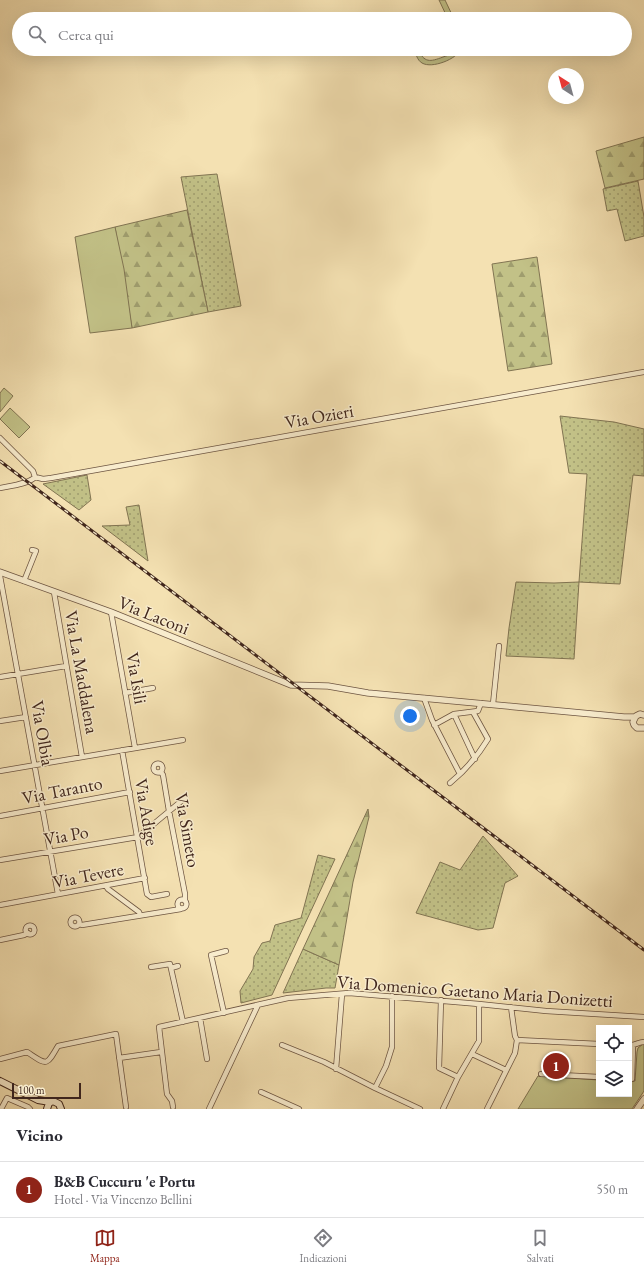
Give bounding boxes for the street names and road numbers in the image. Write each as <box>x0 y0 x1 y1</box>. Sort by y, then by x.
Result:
street label: Via Ozieri <box>283 399 356 433</box>
street label: Via Laconi <box>115 590 193 640</box>
street label: Via La Maddalena <box>60 609 104 736</box>
street label: Via Isili <box>121 650 153 706</box>
street label: Via Olbia <box>26 699 60 768</box>
street label: Via Taranto <box>20 771 104 809</box>
street label: Via Adige <box>130 777 164 847</box>
street label: Via Simeto <box>170 791 206 869</box>
street label: Via Po <box>42 820 90 850</box>
street label: Via Tevere <box>51 857 125 893</box>
street label: Via Domenico Gaetano Maria Donizetti <box>336 970 614 1012</box>

